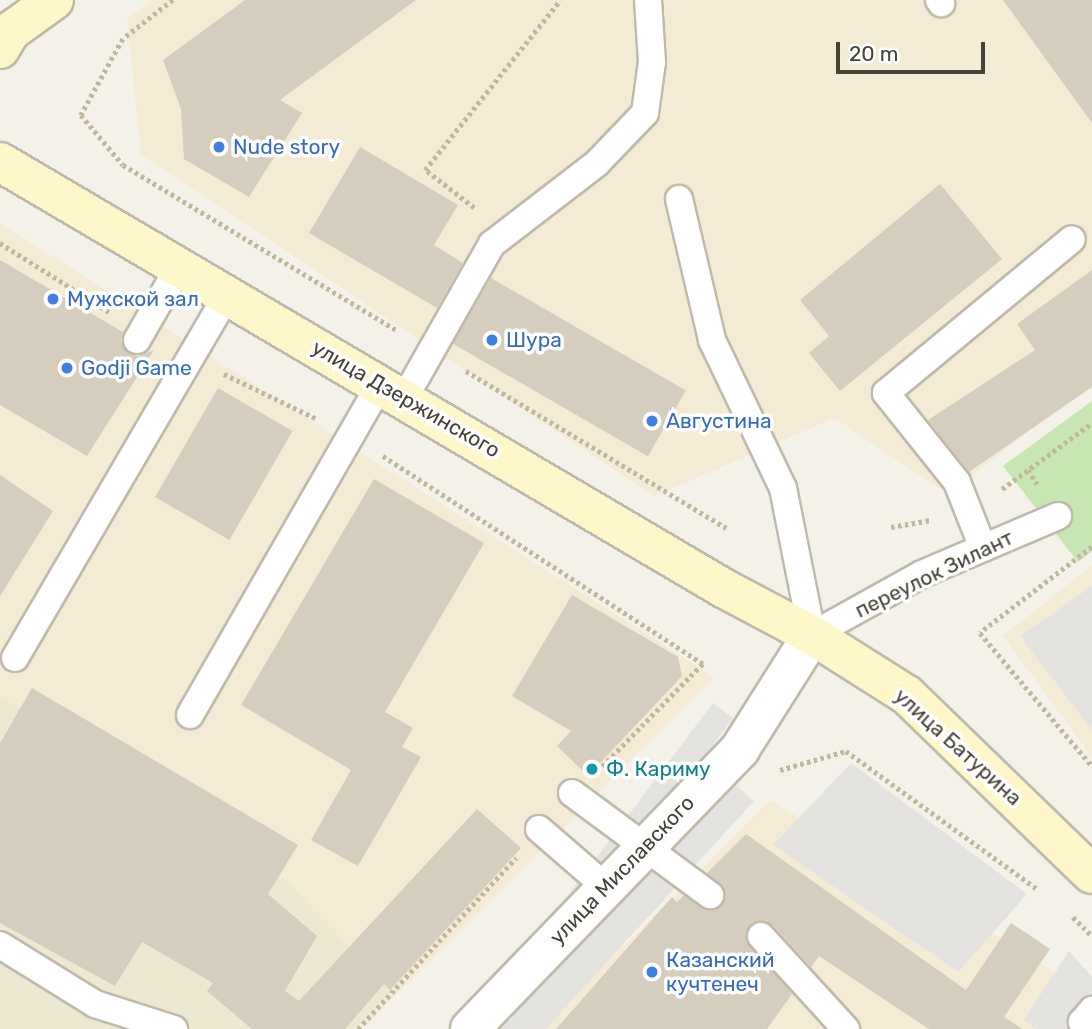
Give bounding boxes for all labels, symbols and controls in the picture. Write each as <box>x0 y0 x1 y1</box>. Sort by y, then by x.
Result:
scale bar <box>840 28 989 72</box>
text: 20 m <box>849 41 898 66</box>
place label: Nude story <box>233 134 340 160</box>
marker: Nude story <box>211 139 227 155</box>
place label: Мужской зал <box>67 286 199 312</box>
marker: Мужской зал <box>45 291 61 307</box>
place label: Шура <box>506 327 562 353</box>
marker: Шура <box>484 332 500 348</box>
street label: улица Дзержинского <box>307 335 505 463</box>
place label: Godji Game <box>81 355 192 381</box>
marker: Godji Game <box>59 360 75 376</box>
place label: Августина <box>666 408 772 434</box>
marker: Августина <box>644 413 660 429</box>
street label: переулок Зилант <box>851 525 1017 623</box>
street label: улица Батурина <box>889 683 1027 811</box>
place label: Ф. Кариму <box>606 756 711 782</box>
marker: Ф. Кариму <box>584 761 600 777</box>
street label: улица Миславского <box>544 790 700 950</box>
place label: Казанский кучтенеч <box>666 947 775 997</box>
marker: Казанский кучтенеч <box>644 964 660 980</box>

